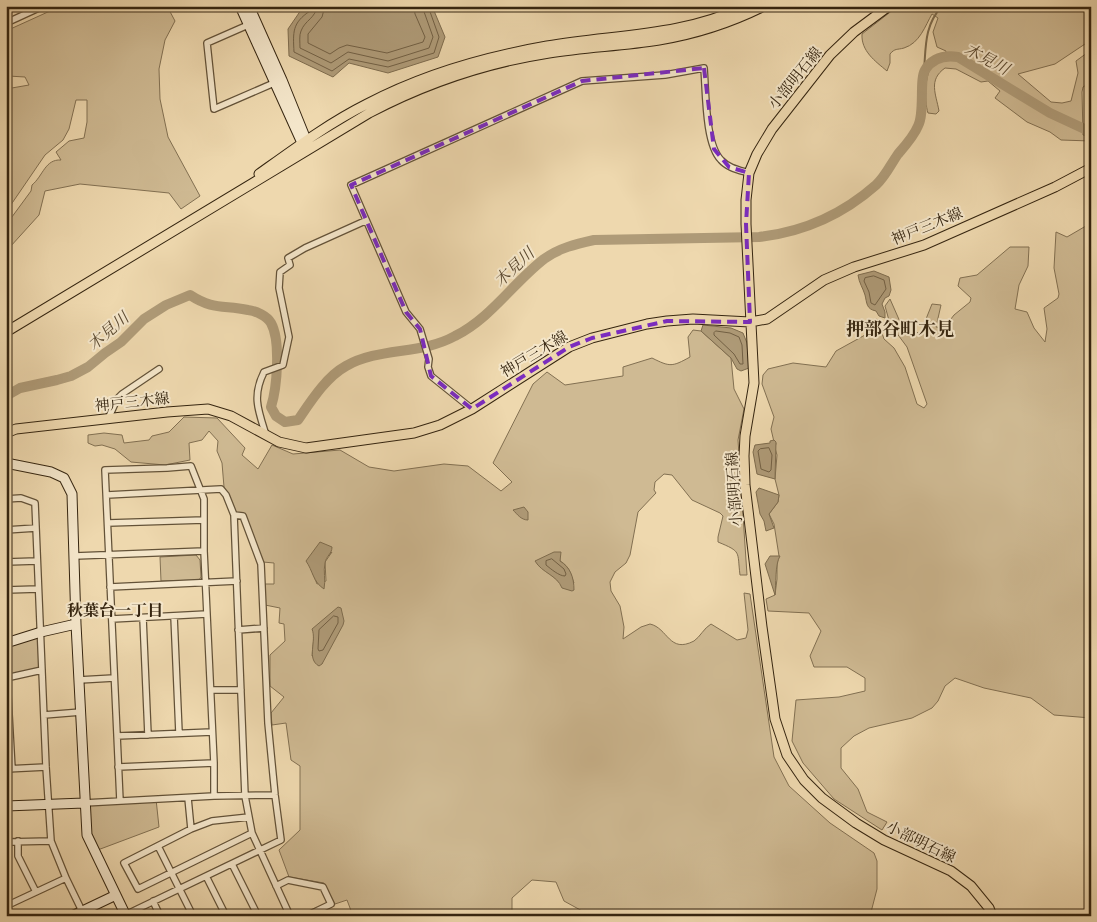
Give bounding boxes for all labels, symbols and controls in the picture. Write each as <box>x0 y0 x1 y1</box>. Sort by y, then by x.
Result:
water label: 木見川 <box>961 39 1014 80</box>
street label: 小部明石線 <box>764 43 826 113</box>
street label: 神戸三木線 <box>889 204 965 248</box>
water label: 木見川 <box>490 242 539 290</box>
water label: 木見川 <box>84 307 134 354</box>
district label: 押部谷町木見 <box>846 318 954 340</box>
street label: 神戸三木線 <box>497 327 571 381</box>
street label: 神戸三木線 <box>94 389 170 415</box>
street label: 小部明石線 <box>722 451 746 527</box>
district label: 秋葉台一丁目 <box>67 601 163 620</box>
street label: 小部明石線 <box>883 817 959 867</box>

